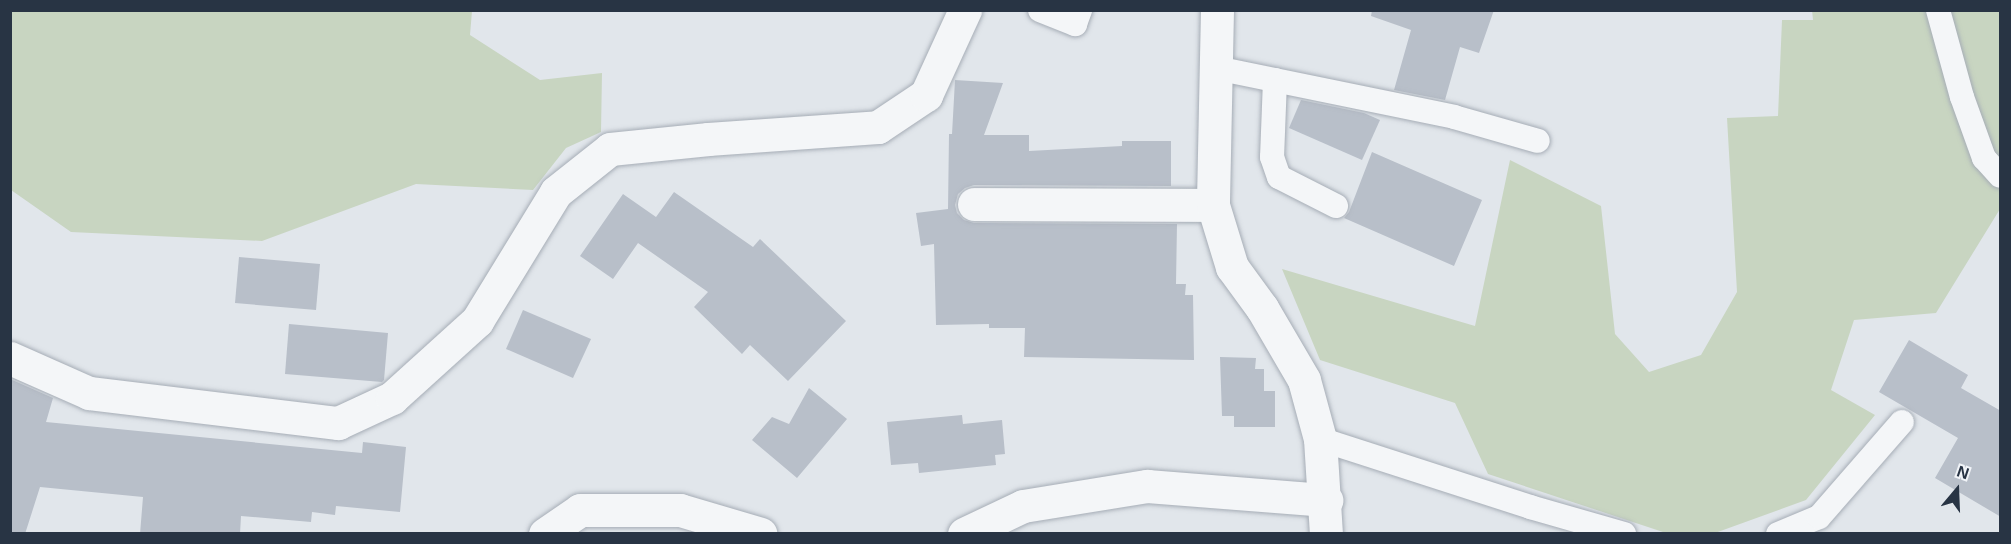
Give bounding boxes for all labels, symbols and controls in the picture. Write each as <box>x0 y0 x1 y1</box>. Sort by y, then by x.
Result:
north arrow <box>1927 460 1987 520</box>
text: N <box>1955 463 1971 482</box>

